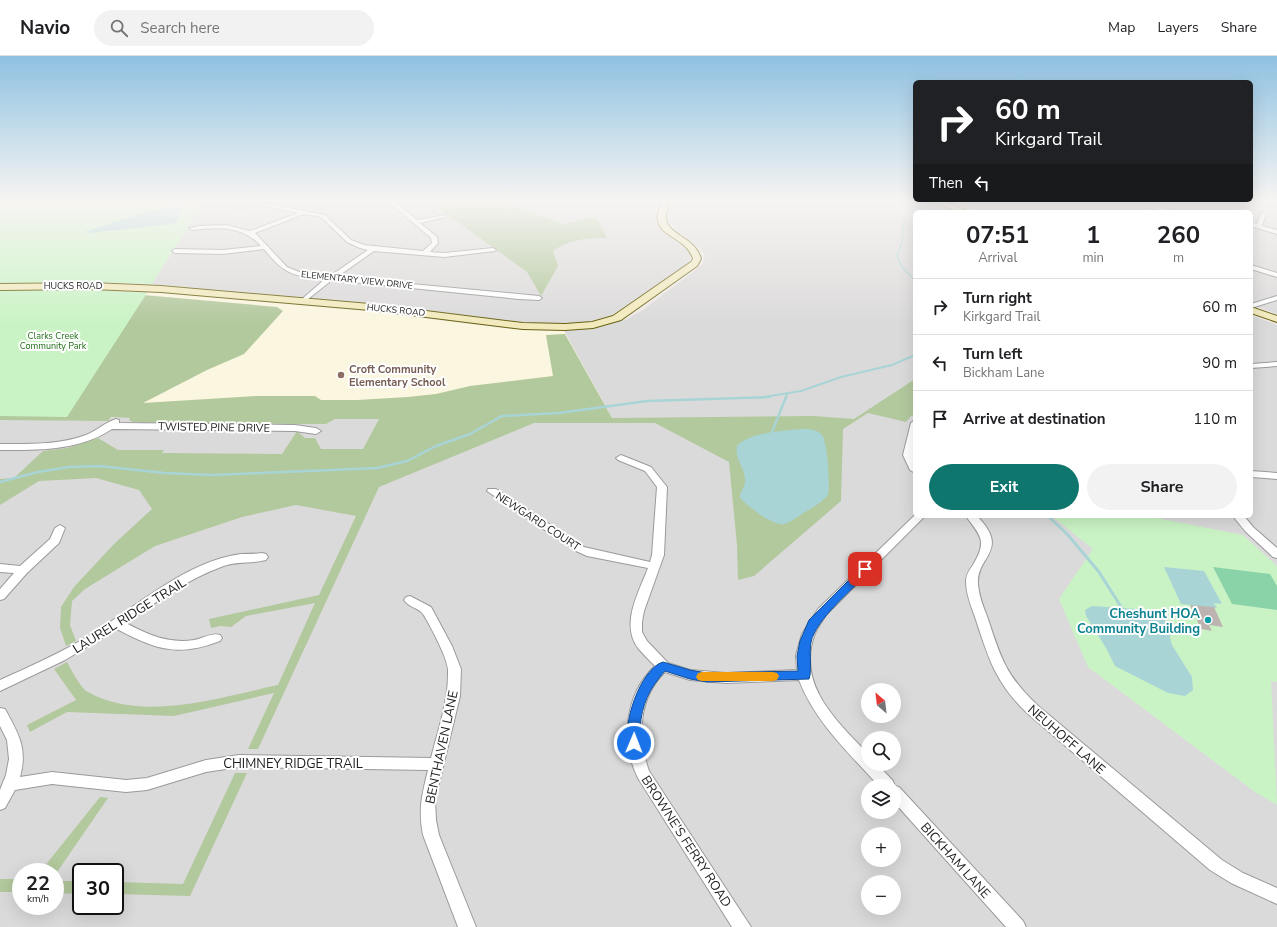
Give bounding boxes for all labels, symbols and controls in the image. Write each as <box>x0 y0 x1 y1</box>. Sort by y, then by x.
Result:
search box <box>94 10 374 46</box>
text: Navio <box>20 15 70 41</box>
icon: search <box>108 17 130 39</box>
text: Search here <box>140 18 220 38</box>
text: Map <box>1108 18 1135 37</box>
text: Layers <box>1157 18 1199 37</box>
text: Share <box>1221 18 1257 37</box>
text: 60 m <box>995 91 1061 129</box>
icon: right <box>929 96 981 148</box>
text: Kirkgard Trail <box>995 127 1102 151</box>
icon: left <box>971 172 993 194</box>
text: Then <box>929 173 963 193</box>
text: 07:51 <box>966 219 1029 251</box>
text: 1 <box>1086 219 1100 251</box>
text: 260 <box>1157 219 1200 251</box>
text: Arrival <box>978 249 1017 267</box>
text: min <box>1082 249 1104 267</box>
text: m <box>1173 249 1184 267</box>
street label: ELEMENTARY VIEW DRIVE <box>301 268 413 292</box>
street label: HUCKS ROAD <box>44 280 103 292</box>
text: Turn right <box>963 288 1032 308</box>
icon: right <box>929 296 951 318</box>
text: 60 m <box>1202 297 1237 317</box>
street label: HUCKS ROAD <box>366 301 426 319</box>
text: Kirkgard Trail <box>963 308 1040 326</box>
park label: Clarks Creek Community Park <box>20 330 87 352</box>
text: Turn left <box>963 344 1022 364</box>
icon: left <box>929 352 951 374</box>
text: 90 m <box>1202 353 1237 373</box>
place label: Croft Community Elementary School <box>349 362 446 390</box>
text: Bickham Lane <box>963 364 1044 382</box>
marker: Croft Community Elementary School <box>336 370 346 380</box>
icon: arrive <box>929 408 951 430</box>
text: Arrive at destination <box>963 409 1106 429</box>
text: 110 m <box>1193 409 1237 429</box>
street label: TWISTED PINE DRIVE <box>158 419 270 436</box>
button: Exit <box>929 464 1079 510</box>
button: Share <box>1087 464 1237 510</box>
street label: NEWGARD COURT <box>492 488 583 555</box>
pin <box>848 552 882 586</box>
icon: arrive <box>854 558 876 580</box>
street label: LAUREL RIDGE TRAIL <box>69 574 190 658</box>
place label: Cheshunt HOA Community Building <box>1077 605 1200 638</box>
marker: Cheshunt HOA Community Building <box>1203 615 1213 625</box>
north arrow <box>861 683 901 723</box>
map controls <box>861 683 901 915</box>
street label: BENTHAVEN LANE <box>421 689 463 806</box>
street label: NEUHOFF LANE <box>1024 701 1109 779</box>
position arrow <box>613 722 655 764</box>
button: search <box>861 731 901 771</box>
street label: CHIMNEY RIDGE TRAIL <box>223 755 363 773</box>
street label: BROWNE'S FERRY ROAD <box>637 772 736 911</box>
button: layers <box>861 779 901 819</box>
street label: BICKHAM LANE <box>916 819 994 902</box>
button: + <box>861 827 901 867</box>
speed limit sign: 30 <box>72 863 124 915</box>
text: 22 <box>26 870 50 897</box>
button: − <box>861 875 901 915</box>
text: km/h <box>27 892 49 906</box>

